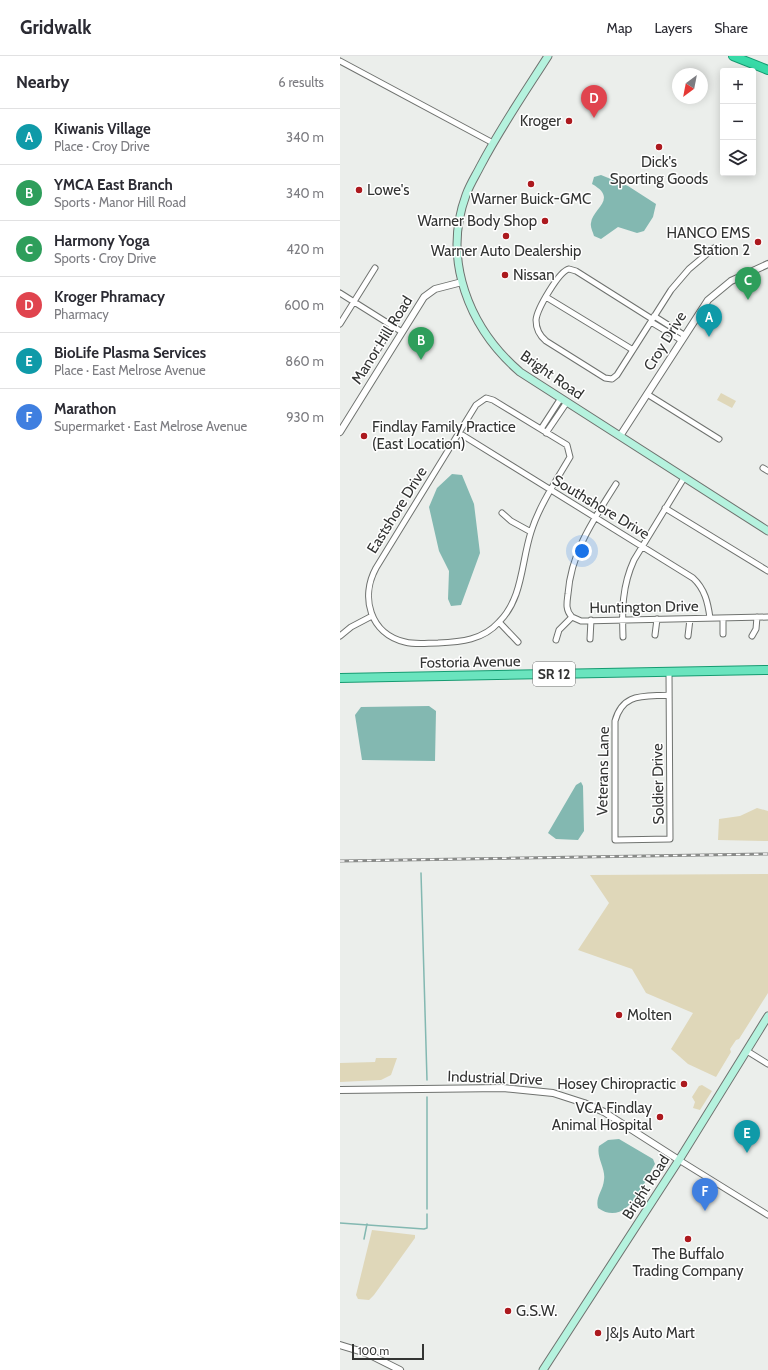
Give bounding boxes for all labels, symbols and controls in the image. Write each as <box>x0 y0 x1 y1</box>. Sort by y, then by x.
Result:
text: Gridwalk <box>20 16 92 39</box>
text: Map <box>607 19 632 37</box>
text: Layers <box>654 19 692 37</box>
text: Share <box>714 19 748 37</box>
north arrow <box>672 68 708 104</box>
map controls <box>720 68 756 176</box>
button: + <box>720 68 756 104</box>
text: Nearby <box>16 72 69 92</box>
text: 6 results <box>278 74 324 90</box>
pin: D <box>581 85 607 118</box>
button: − <box>720 104 756 140</box>
place label: Kroger <box>520 112 561 130</box>
marker: Kroger <box>564 116 574 126</box>
text: Kiwanis Village <box>54 120 151 138</box>
text: A <box>25 129 33 145</box>
text: 340 m <box>286 129 324 145</box>
text: Place · Croy Drive <box>54 138 150 154</box>
button: layers <box>720 140 756 176</box>
marker: Dick's Sporting Goods <box>654 142 664 152</box>
place label: Dick's Sporting Goods <box>610 153 708 188</box>
text: YMCA East Branch <box>54 176 173 194</box>
marker: Warner Buick-GMC <box>526 179 536 189</box>
place label: Lowe's <box>367 181 409 199</box>
text: B <box>25 185 33 201</box>
text: 340 m <box>286 185 324 201</box>
marker: Lowe's <box>354 185 364 195</box>
place label: Warner Buick-GMC <box>471 190 591 208</box>
text: Sports · Manor Hill Road <box>54 194 186 210</box>
place label: Warner Body Shop <box>417 212 537 230</box>
marker: Warner Body Shop <box>540 216 550 226</box>
place label: HANCO EMS Station 2 <box>666 224 750 259</box>
marker: Warner Auto Dealership <box>501 231 511 241</box>
text: Harmony Yoga <box>54 232 150 250</box>
marker: HANCO EMS Station 2 <box>753 237 763 247</box>
text: C <box>25 241 33 257</box>
text: 420 m <box>286 241 324 257</box>
place label: Warner Auto Dealership <box>431 242 581 260</box>
text: Sports · Croy Drive <box>54 250 156 266</box>
place label: Nissan <box>513 266 555 284</box>
pin: C <box>735 267 761 300</box>
marker: Nissan <box>500 270 510 280</box>
text: Kroger Phramacy <box>54 288 165 306</box>
street label: Manor Hill Road <box>348 293 416 387</box>
text: D <box>24 297 34 313</box>
text: 600 m <box>284 297 324 313</box>
pin: A <box>696 304 722 337</box>
text: Pharmacy <box>54 306 109 322</box>
street label: Croy Drive <box>640 308 690 374</box>
pin: B <box>408 327 434 360</box>
text: BioLife Plasma Services <box>54 344 206 362</box>
street label: Bright Road <box>517 347 587 403</box>
text: E <box>25 353 33 369</box>
text: 860 m <box>285 353 324 369</box>
text: Place · East Melrose Avenue <box>54 362 206 378</box>
text: Marathon <box>54 400 116 418</box>
text: F <box>26 409 32 425</box>
text: 930 m <box>286 409 324 425</box>
text: Supermarket · East Melrose Avenue <box>54 418 247 434</box>
place label: Findlay Family Practice (East Location) <box>372 418 516 453</box>
marker: Findlay Family Practice (East Location) <box>359 431 369 441</box>
street label: Eastshore Drive <box>363 463 431 557</box>
street label: Southshore Drive <box>549 471 653 543</box>
your location <box>572 541 592 561</box>
street label: Huntington Drive <box>589 597 699 617</box>
street label: Fostoria Avenue <box>419 652 521 672</box>
road number: SR 12 <box>533 662 575 686</box>
street label: Veterans Lane <box>593 726 613 816</box>
street label: Soldier Drive <box>648 743 668 825</box>
place label: Molten <box>627 1006 672 1024</box>
marker: Molten <box>614 1010 624 1020</box>
street label: Industrial Drive <box>447 1067 543 1089</box>
place label: Hosey Chiropractic <box>557 1075 676 1093</box>
marker: Hosey Chiropractic <box>679 1079 689 1089</box>
place label: VCA Findlay Animal Hospital <box>552 1099 652 1134</box>
marker: VCA Findlay Animal Hospital <box>655 1112 665 1122</box>
pin: E <box>734 1120 760 1153</box>
street label: Bright Road <box>619 1151 673 1223</box>
pin: F <box>692 1178 718 1211</box>
marker: The Buffalo Trading Company <box>683 1234 693 1244</box>
place label: The Buffalo Trading Company <box>633 1245 744 1280</box>
place label: G.S.W. <box>516 1302 558 1320</box>
marker: G.S.W. <box>503 1306 513 1316</box>
place label: J&Js Auto Mart <box>605 1324 695 1342</box>
marker: J&Js Auto Mart <box>593 1328 603 1338</box>
scale bar <box>352 1342 424 1361</box>
text: 100 m <box>358 1344 389 1358</box>

